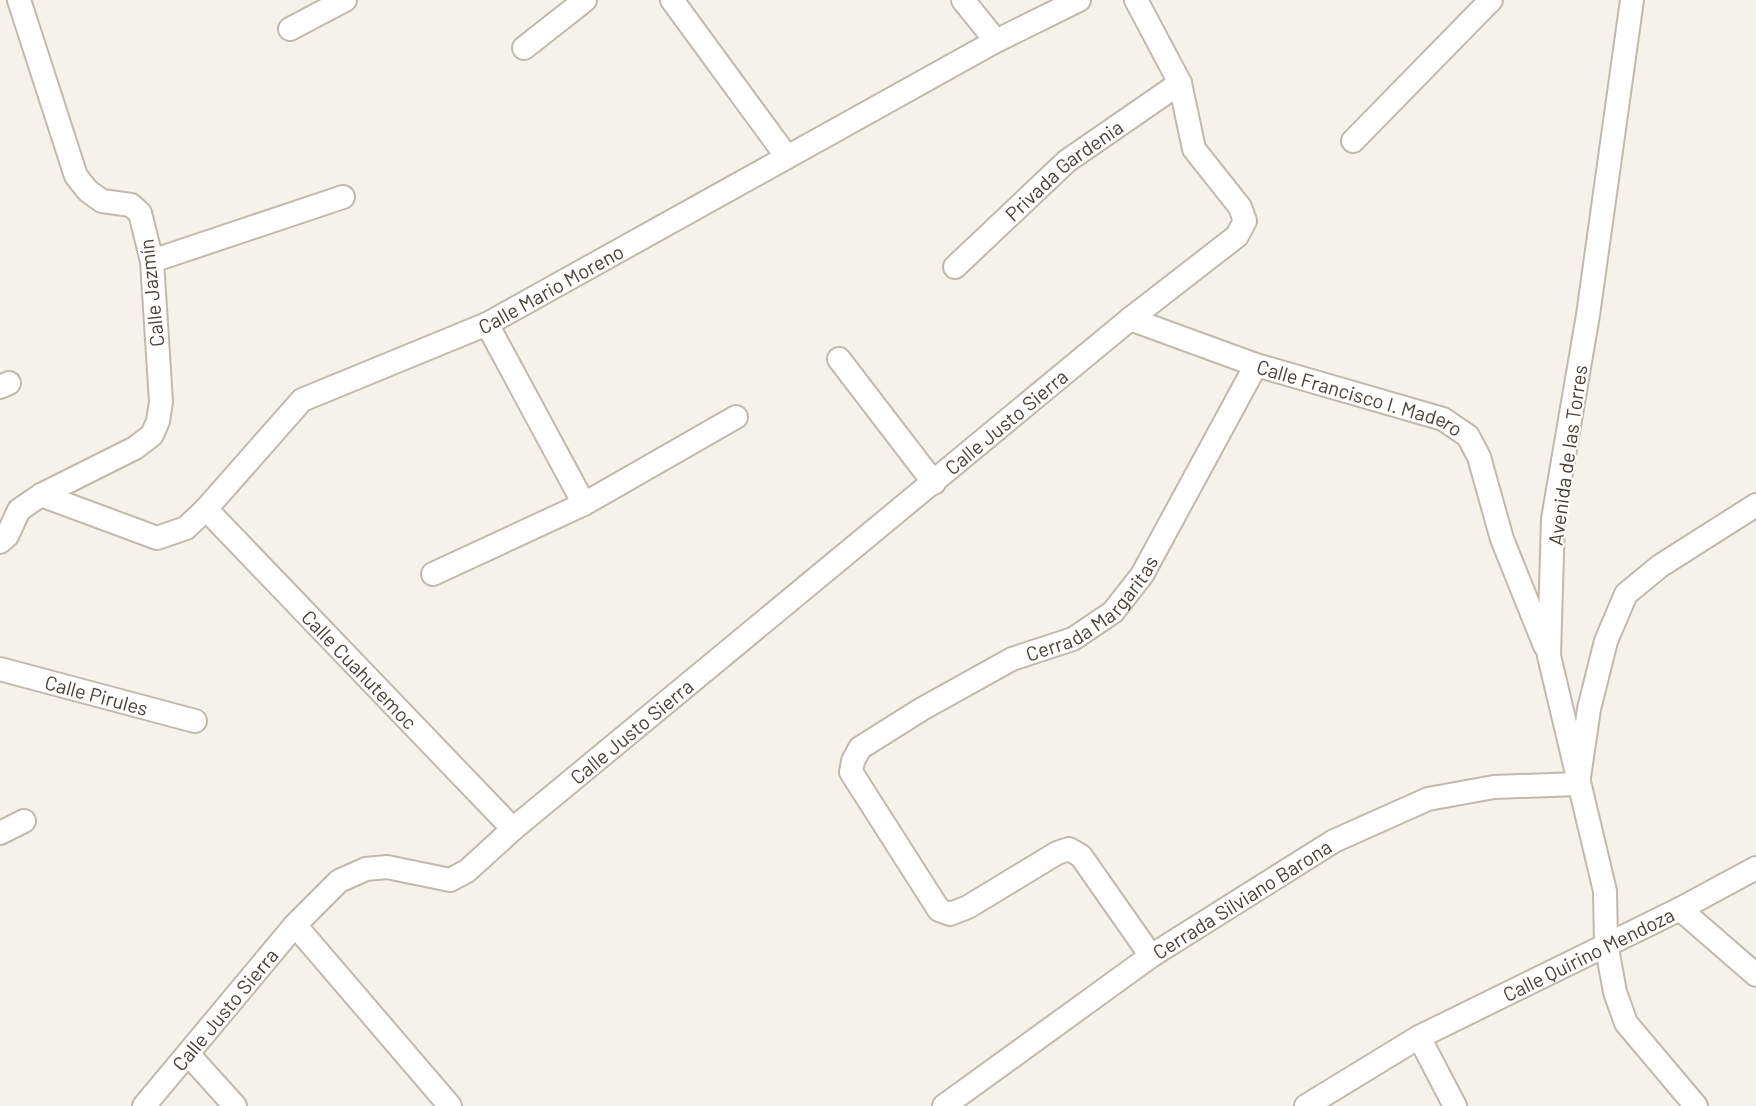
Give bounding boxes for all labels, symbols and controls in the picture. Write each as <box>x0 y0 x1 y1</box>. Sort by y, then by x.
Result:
street label: Privada Gardenia <box>1000 114 1127 226</box>
street label: Calle Jazmín <box>133 238 169 348</box>
street label: Calle Mario Moreno <box>475 239 627 338</box>
street label: Calle Francisco I. Madero <box>1254 354 1468 441</box>
street label: Avenida de las Torres <box>1542 363 1592 547</box>
street label: Calle Justo Sierra <box>940 364 1072 479</box>
street label: Cerrada Margaritas <box>1023 551 1162 666</box>
street label: Calle Cuahutemoc <box>297 605 422 734</box>
street label: Calle Pirules <box>42 670 151 720</box>
street label: Calle Justo Sierra <box>565 673 698 789</box>
street label: Cerrada Silviano Barona <box>1148 834 1336 964</box>
street label: Calle Quirino Mendoza <box>1499 902 1678 1006</box>
street label: Calle Justo Sierra <box>167 943 283 1075</box>

